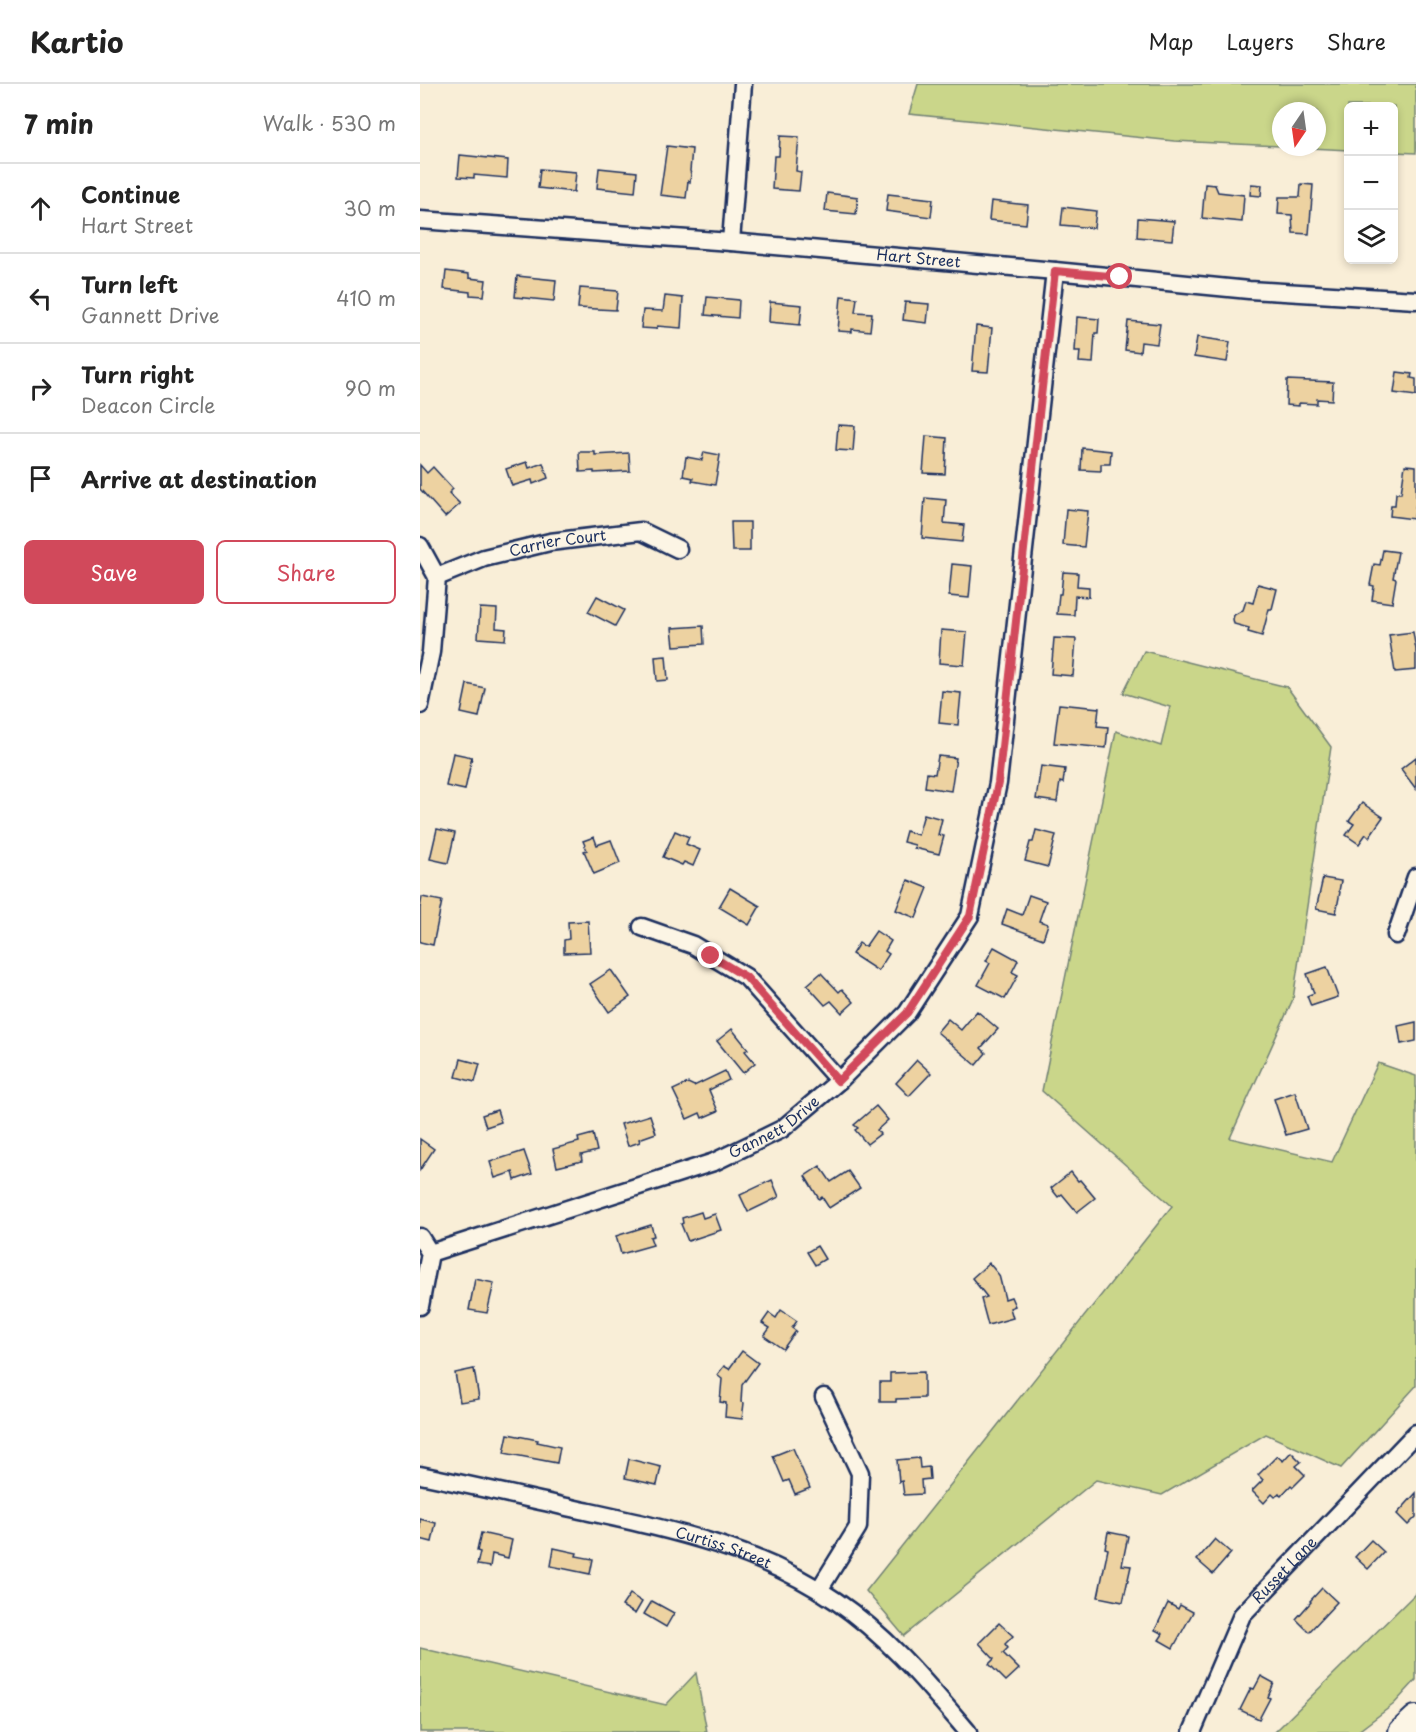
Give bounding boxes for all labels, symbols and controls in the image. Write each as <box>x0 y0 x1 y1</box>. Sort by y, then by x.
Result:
text: Kartio <box>30 20 124 63</box>
text: Map <box>1149 25 1193 57</box>
text: Layers <box>1226 25 1294 57</box>
text: Share <box>1327 25 1386 57</box>
north arrow <box>1272 102 1326 156</box>
map controls <box>1344 102 1398 264</box>
button: + <box>1344 102 1398 156</box>
text: 7 min <box>24 104 94 143</box>
text: Walk · 530 m <box>263 108 396 138</box>
button: − <box>1344 156 1398 210</box>
text: Continue <box>81 177 180 210</box>
icon: ahead <box>24 192 57 225</box>
text: 30 m <box>343 193 396 223</box>
text: Hart Street <box>81 210 193 240</box>
button: layers <box>1344 210 1398 264</box>
street label: Hart Street <box>876 242 962 272</box>
route start <box>1106 263 1132 289</box>
text: Turn left <box>81 267 178 300</box>
icon: left <box>24 282 57 315</box>
text: 410 m <box>336 283 396 313</box>
text: Gannett Drive <box>81 300 220 330</box>
text: Turn right <box>81 357 194 390</box>
icon: right <box>24 372 57 405</box>
text: 90 m <box>345 373 396 403</box>
text: Deacon Circle <box>81 390 216 420</box>
icon: arrive <box>24 462 57 495</box>
text: Arrive at destination <box>81 462 317 495</box>
street label: Carrier Court <box>506 522 607 562</box>
button: Save <box>24 540 204 604</box>
button: Share <box>216 540 396 604</box>
route end <box>697 942 723 968</box>
street label: Gannett Drive <box>724 1089 824 1163</box>
street label: Curtiss Street <box>673 1520 775 1574</box>
street label: Russet Lane <box>1246 1531 1321 1608</box>

